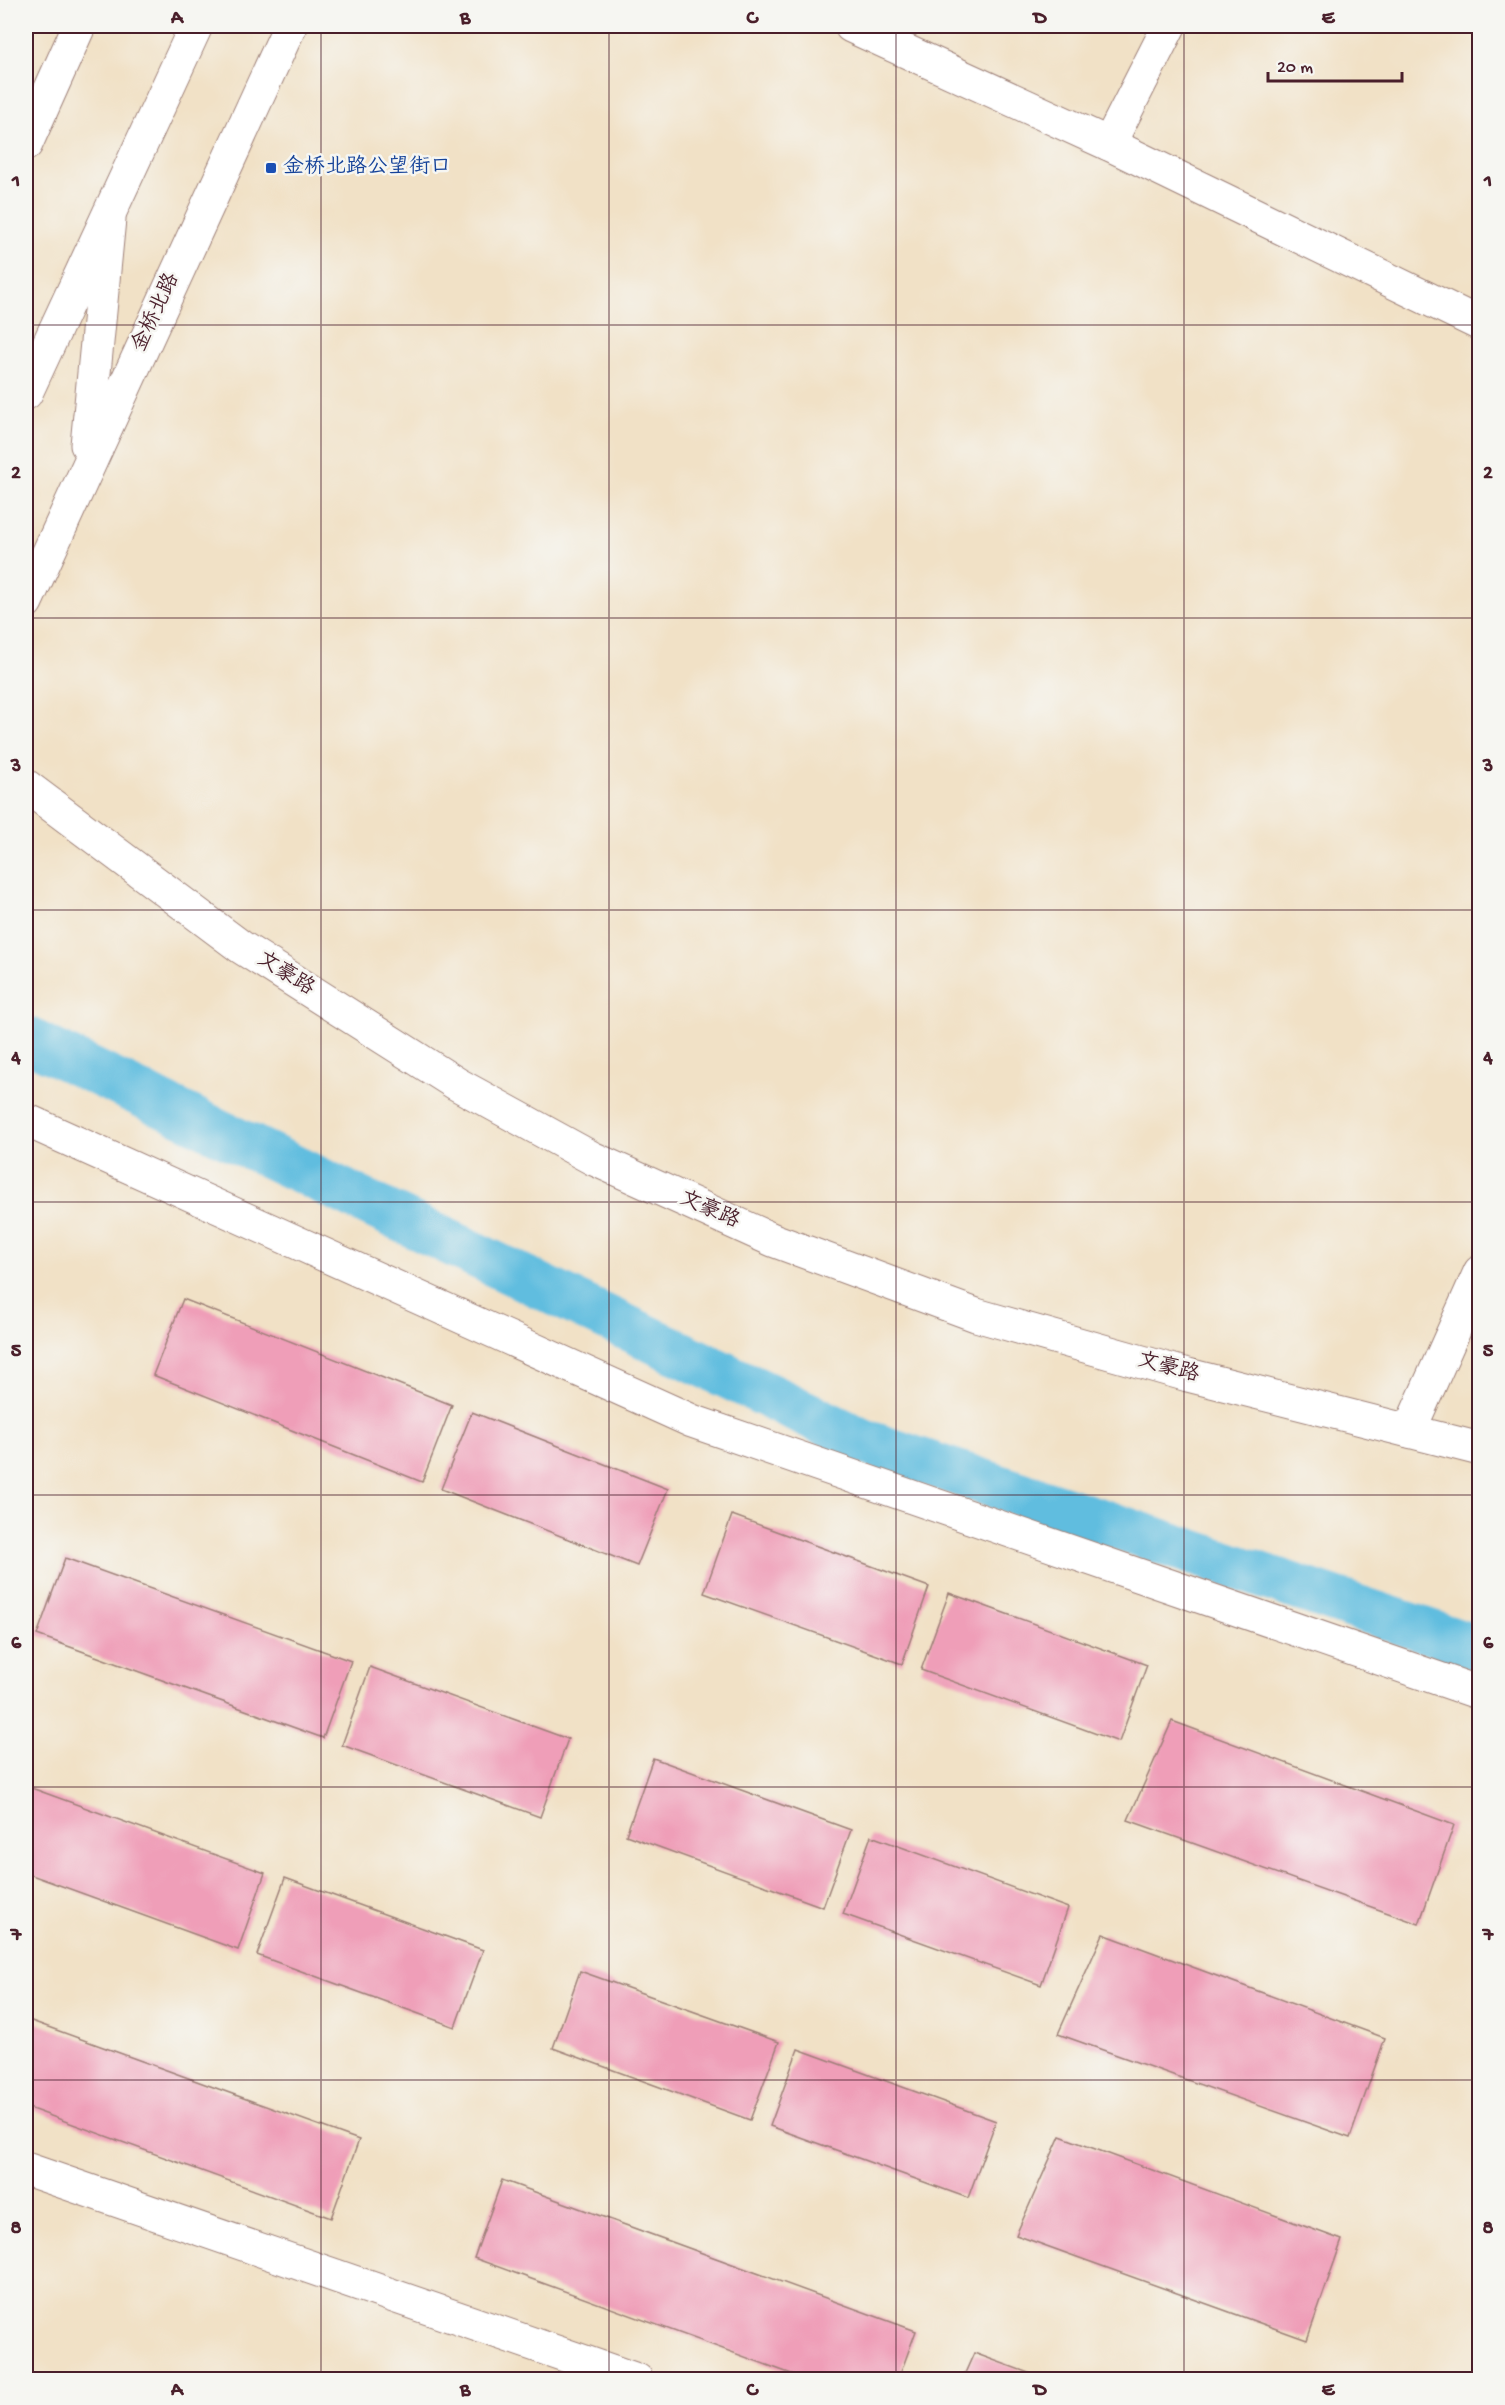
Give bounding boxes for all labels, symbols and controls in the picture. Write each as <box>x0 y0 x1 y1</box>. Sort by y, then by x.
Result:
text: A <box>170 8 185 31</box>
text: B <box>459 8 471 31</box>
text: C <box>746 8 760 31</box>
text: D <box>1031 8 1047 31</box>
text: E <box>1322 8 1336 31</box>
scale bar <box>1268 45 1402 83</box>
text: 20 m <box>1277 58 1313 79</box>
place label: 金桥北路公望街口 <box>283 154 451 181</box>
marker: 金桥北路公望街口 <box>264 161 278 175</box>
text: 1 <box>11 171 20 194</box>
text: 1 <box>1483 171 1492 194</box>
street label: 金桥北路 <box>126 269 186 356</box>
text: 2 <box>11 463 21 486</box>
text: 2 <box>1483 463 1493 486</box>
text: 3 <box>10 756 21 779</box>
text: 3 <box>1482 756 1493 779</box>
street label: 文豪路 <box>252 946 319 1002</box>
text: 4 <box>10 1048 21 1071</box>
text: 4 <box>1482 1048 1493 1071</box>
street label: 文豪路 <box>675 1185 744 1235</box>
text: 5 <box>11 1341 22 1364</box>
text: 5 <box>1483 1341 1494 1364</box>
street label: 文豪路 <box>1134 1347 1202 1389</box>
text: 6 <box>11 1633 22 1656</box>
text: 6 <box>1483 1633 1494 1656</box>
text: 7 <box>10 1925 23 1948</box>
text: 7 <box>1482 1925 1495 1948</box>
text: 8 <box>11 2218 22 2241</box>
text: 8 <box>1483 2218 1494 2241</box>
text: A <box>170 2380 185 2403</box>
text: B <box>459 2380 471 2403</box>
text: C <box>746 2380 760 2403</box>
text: D <box>1031 2380 1047 2403</box>
text: E <box>1322 2380 1336 2403</box>

